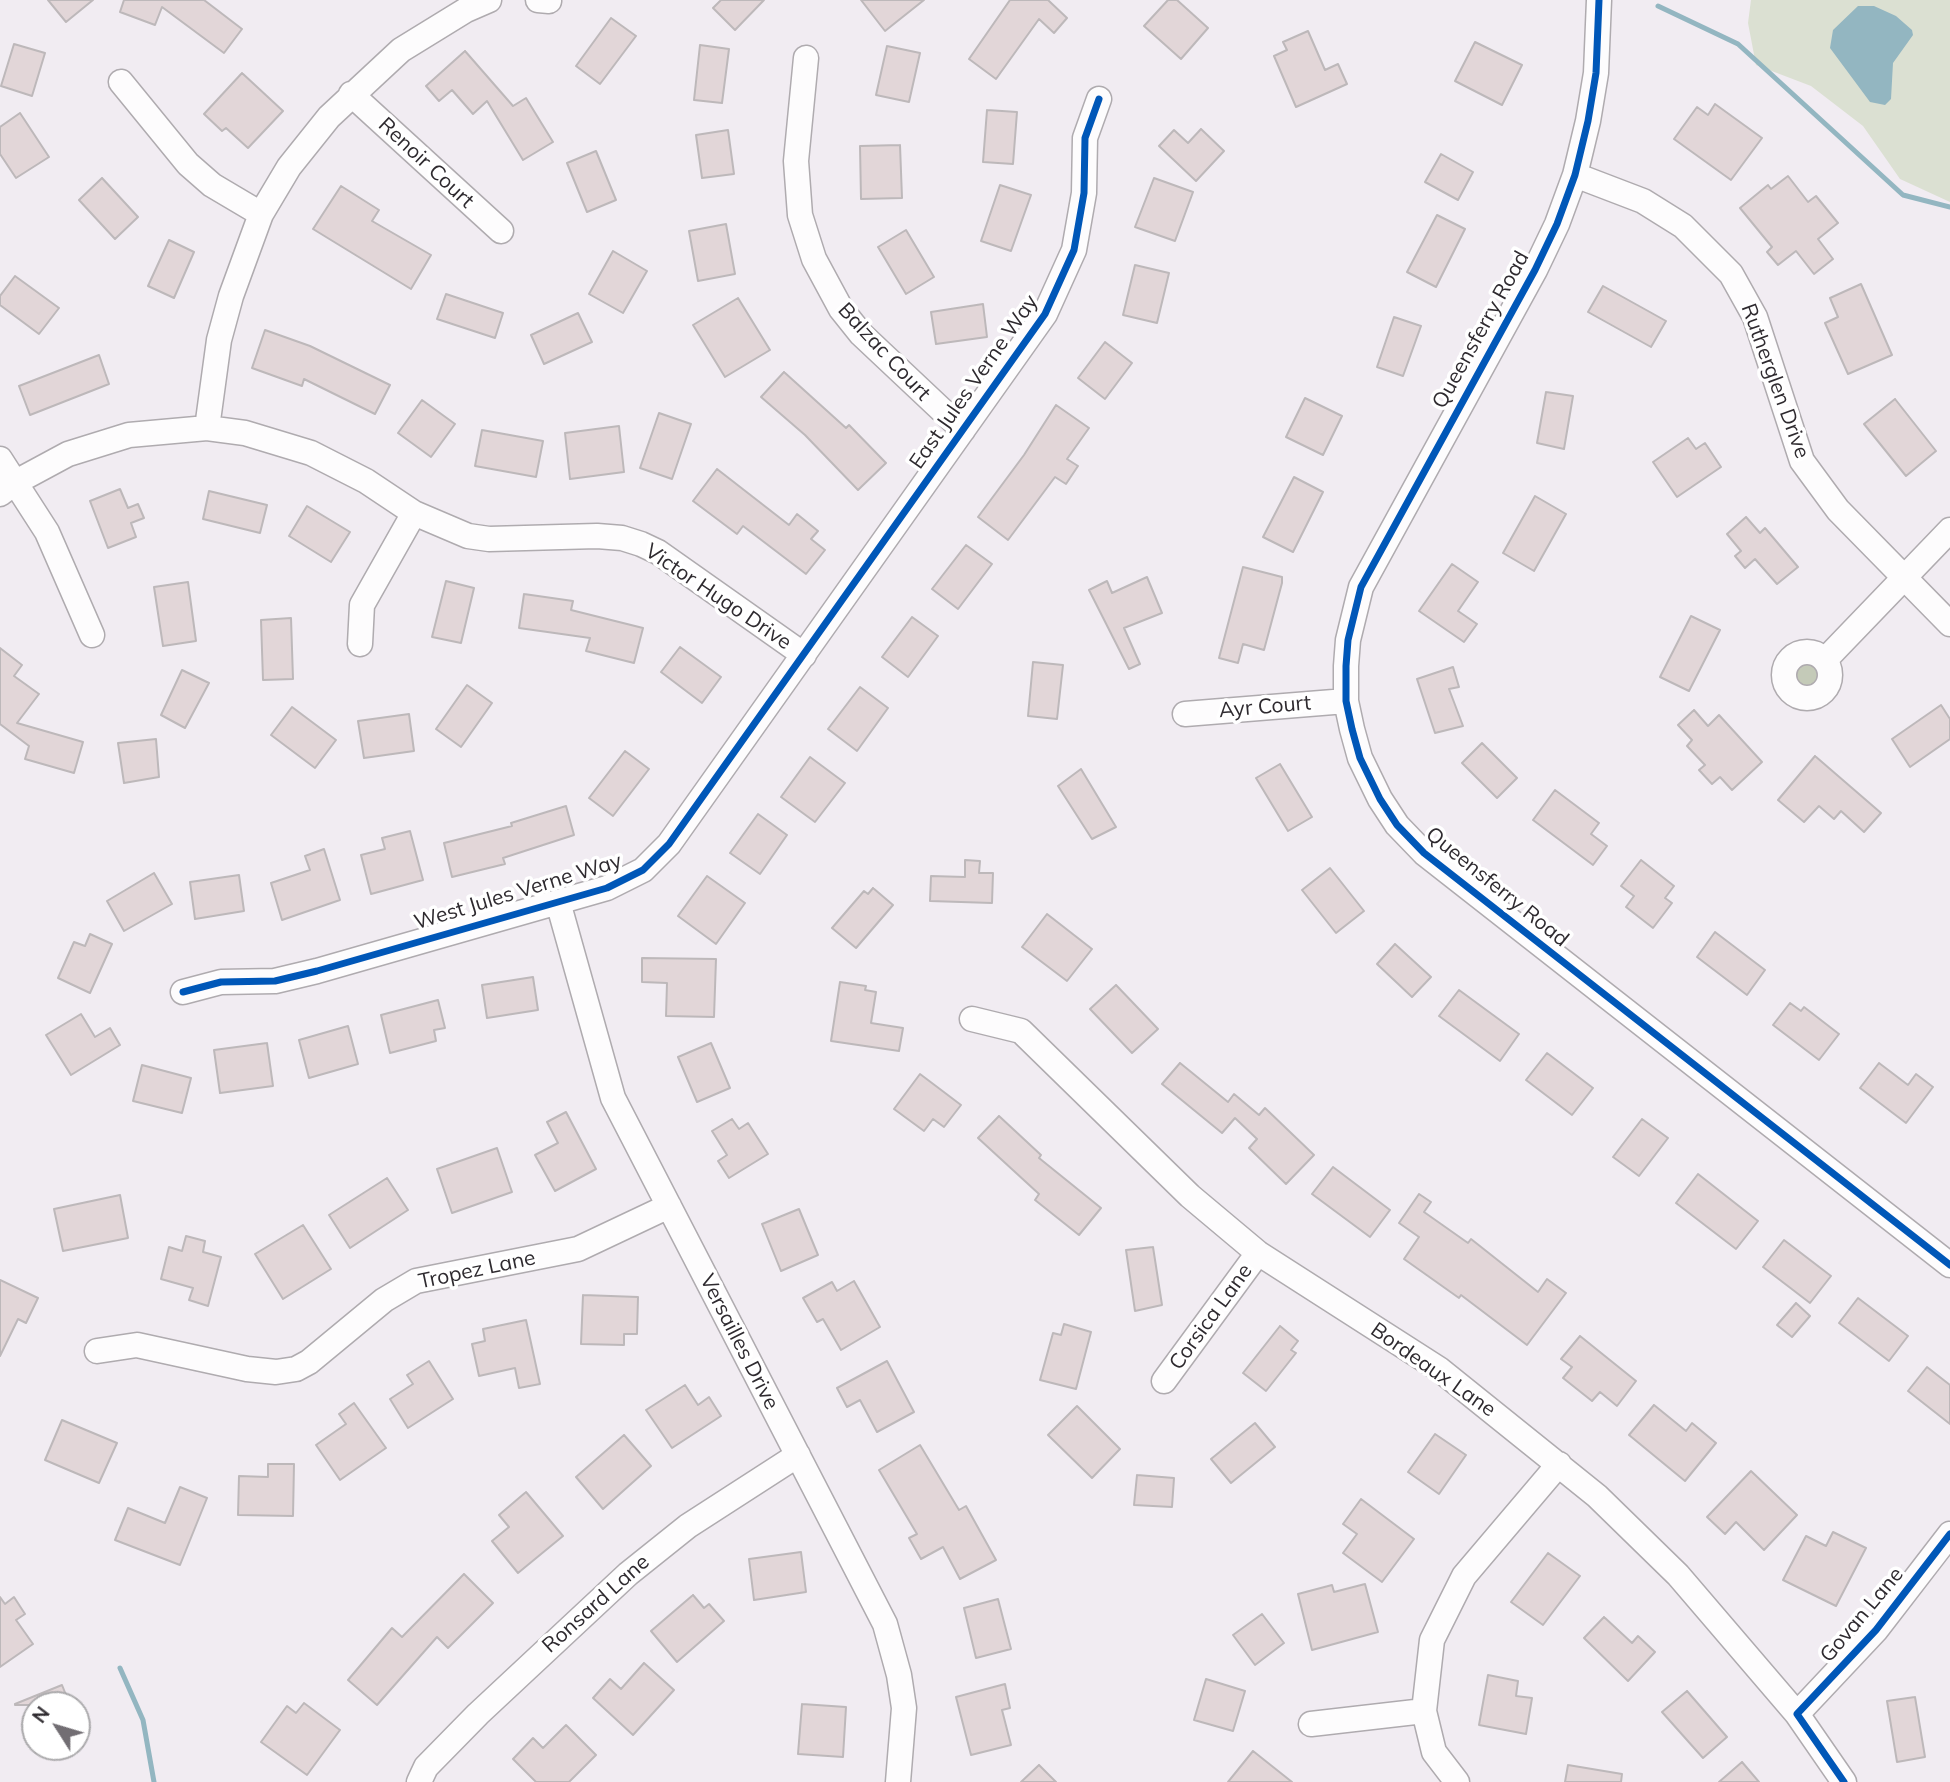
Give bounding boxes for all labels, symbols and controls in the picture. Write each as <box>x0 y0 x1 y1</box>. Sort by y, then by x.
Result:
street label: Renoir Court <box>373 112 479 214</box>
street label: Queensferry Road <box>1427 247 1535 413</box>
street label: East Jules Verne Way <box>904 290 1044 474</box>
street label: Balzac Court <box>832 298 936 406</box>
street label: Rutherglen Drive <box>1735 300 1815 462</box>
street label: Victor Hugo Drive <box>640 539 796 655</box>
street label: Ayr Court <box>1218 690 1312 724</box>
street label: Queensferry Road <box>1421 822 1573 952</box>
street label: West Jules Verne Way <box>411 848 625 936</box>
street label: Tropez Lane <box>416 1245 538 1295</box>
street label: Corsica Lane <box>1164 1259 1258 1375</box>
street label: Versailles Drive <box>694 1270 784 1414</box>
street label: Bordeaux Lane <box>1366 1318 1500 1422</box>
street label: Ronsard Lane <box>537 1549 655 1659</box>
street label: Govan Lane <box>1815 1562 1909 1668</box>
north arrow <box>21 1691 91 1761</box>
text: N <box>27 1702 55 1728</box>

